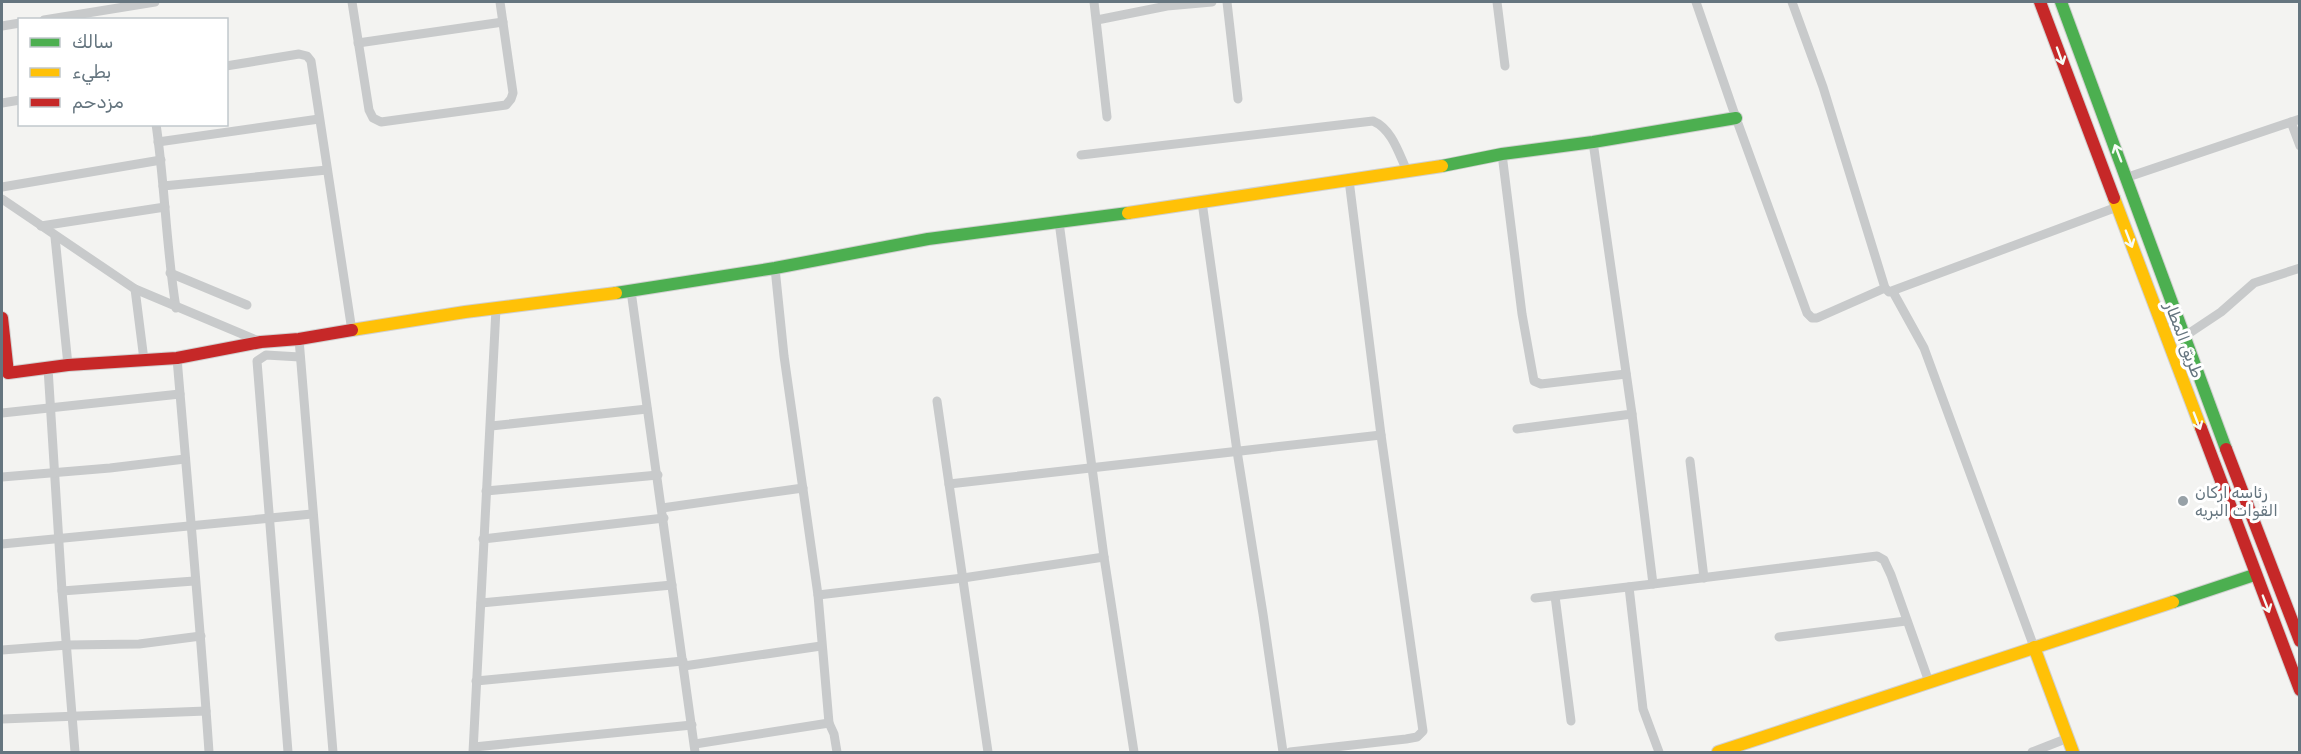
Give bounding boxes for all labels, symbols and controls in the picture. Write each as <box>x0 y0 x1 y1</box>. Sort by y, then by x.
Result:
legend <box>18 18 228 126</box>
text: سالك <box>72 31 113 53</box>
one-way arrow <box>2055 46 2066 65</box>
text: بطيء <box>72 61 111 85</box>
text: مزدحم <box>72 91 124 114</box>
one-way arrow <box>2112 144 2123 162</box>
one-way arrow <box>2124 229 2135 248</box>
street label: طريق المطار <box>2160 299 2207 381</box>
one-way arrow <box>2192 412 2203 430</box>
place label: رئاسه اركان القوات البريه <box>2195 483 2278 521</box>
marker: رئاسه اركان القوات البريه <box>2176 494 2190 508</box>
one-way arrow <box>2261 594 2272 613</box>

